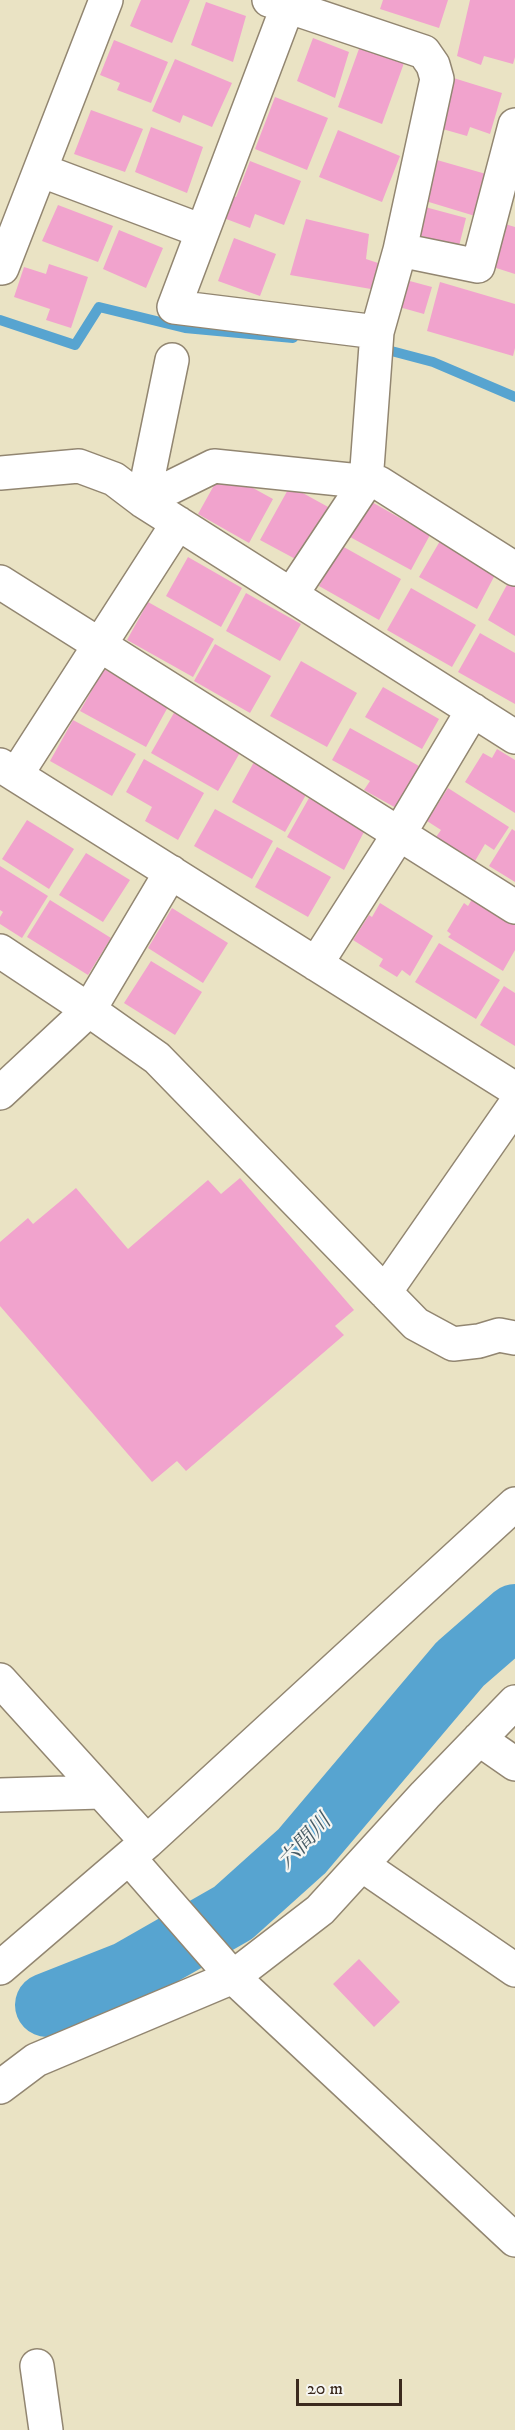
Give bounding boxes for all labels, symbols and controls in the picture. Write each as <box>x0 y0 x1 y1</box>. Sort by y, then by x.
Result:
water label: 六間川 <box>274 1810 338 1876</box>
scale bar <box>299 2367 406 2405</box>
text: 20 m <box>307 2378 343 2400</box>

